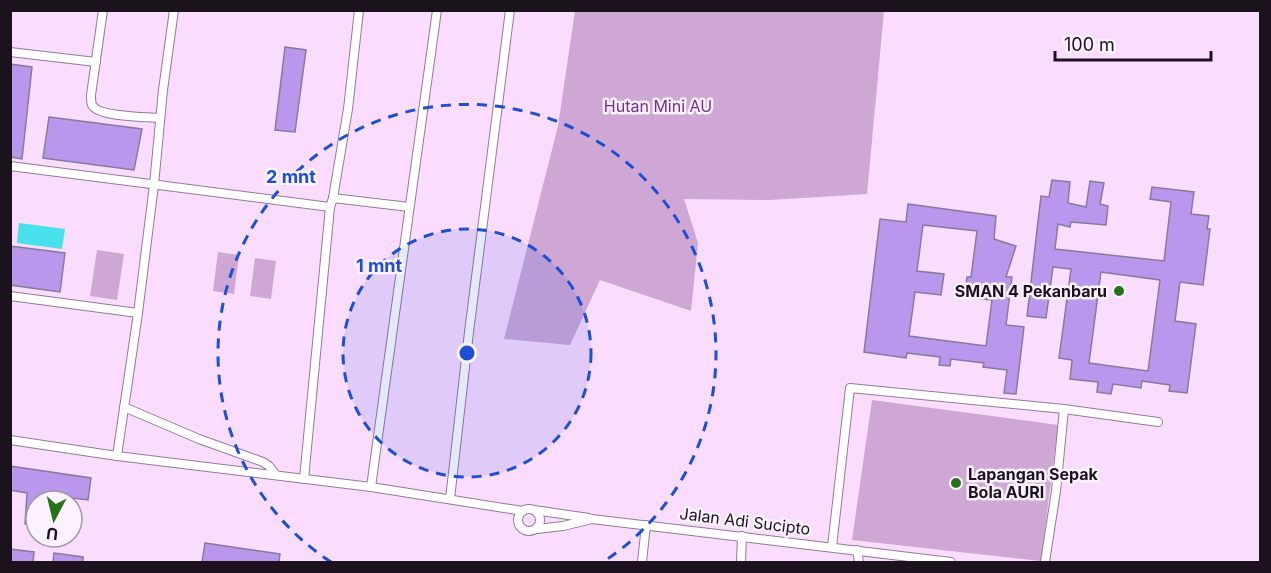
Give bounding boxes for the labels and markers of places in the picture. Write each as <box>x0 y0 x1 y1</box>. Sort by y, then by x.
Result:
place label: SMAN 4 Pekanbaru <box>955 281 1107 301</box>
marker: SMAN 4 Pekanbaru <box>1112 284 1126 298</box>
centre of rings <box>457 343 477 363</box>
place label: Lapangan Sepak Bola AURI <box>968 464 1099 502</box>
marker: Lapangan Sepak Bola AURI <box>949 476 963 490</box>

